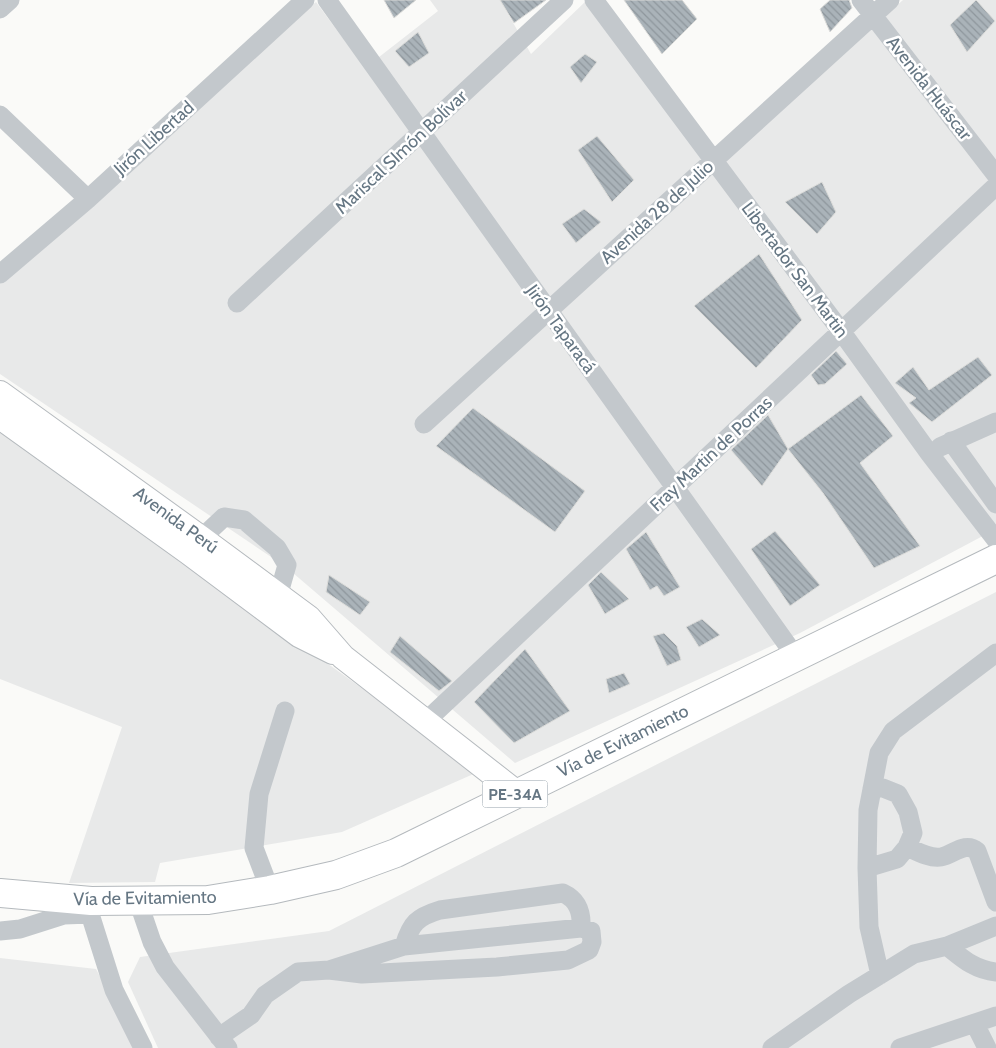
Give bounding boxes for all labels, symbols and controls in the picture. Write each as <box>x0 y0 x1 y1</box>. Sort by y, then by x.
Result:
street label: Avenida Huáscar <box>882 32 976 144</box>
street label: Mariscal SImón Bolívar <box>331 85 472 219</box>
street label: Jirón Libertad <box>109 96 199 180</box>
street label: Avenida 28 de Julio <box>596 155 718 268</box>
street label: Libertador San Martin <box>737 198 853 342</box>
street label: Jirón Taparacá <box>521 279 601 378</box>
street label: Fray Martin de Porras <box>645 392 777 516</box>
street label: Avenida Perú <box>129 482 223 558</box>
street label: Vía de Evitamiento <box>554 700 692 782</box>
road number: PE-34A <box>482 781 548 808</box>
street label: Vía de Evitamiento <box>73 886 217 910</box>

